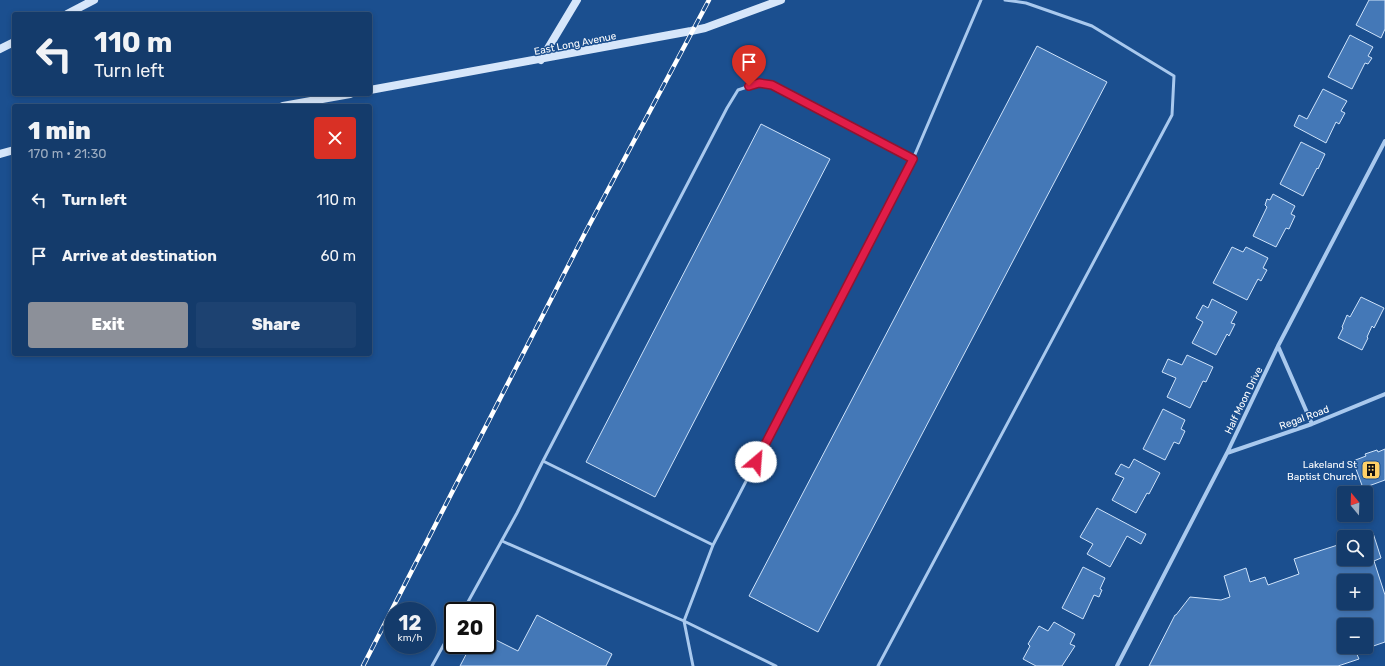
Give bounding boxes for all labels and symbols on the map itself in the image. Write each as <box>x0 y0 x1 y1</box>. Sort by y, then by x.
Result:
street label: East Long Avenue <box>533 30 618 58</box>
pin <box>732 45 766 86</box>
street label: Half Moon Drive <box>1222 365 1266 436</box>
street label: Regal Road <box>1278 403 1331 432</box>
position arrow <box>735 441 777 483</box>
place label: Lakeland St Baptist Church <box>1287 459 1357 483</box>
building icon: Lakeland St Baptist Church <box>1360 459 1382 481</box>
north arrow <box>1337 486 1373 522</box>
speed limit sign: 20 <box>444 602 496 654</box>

